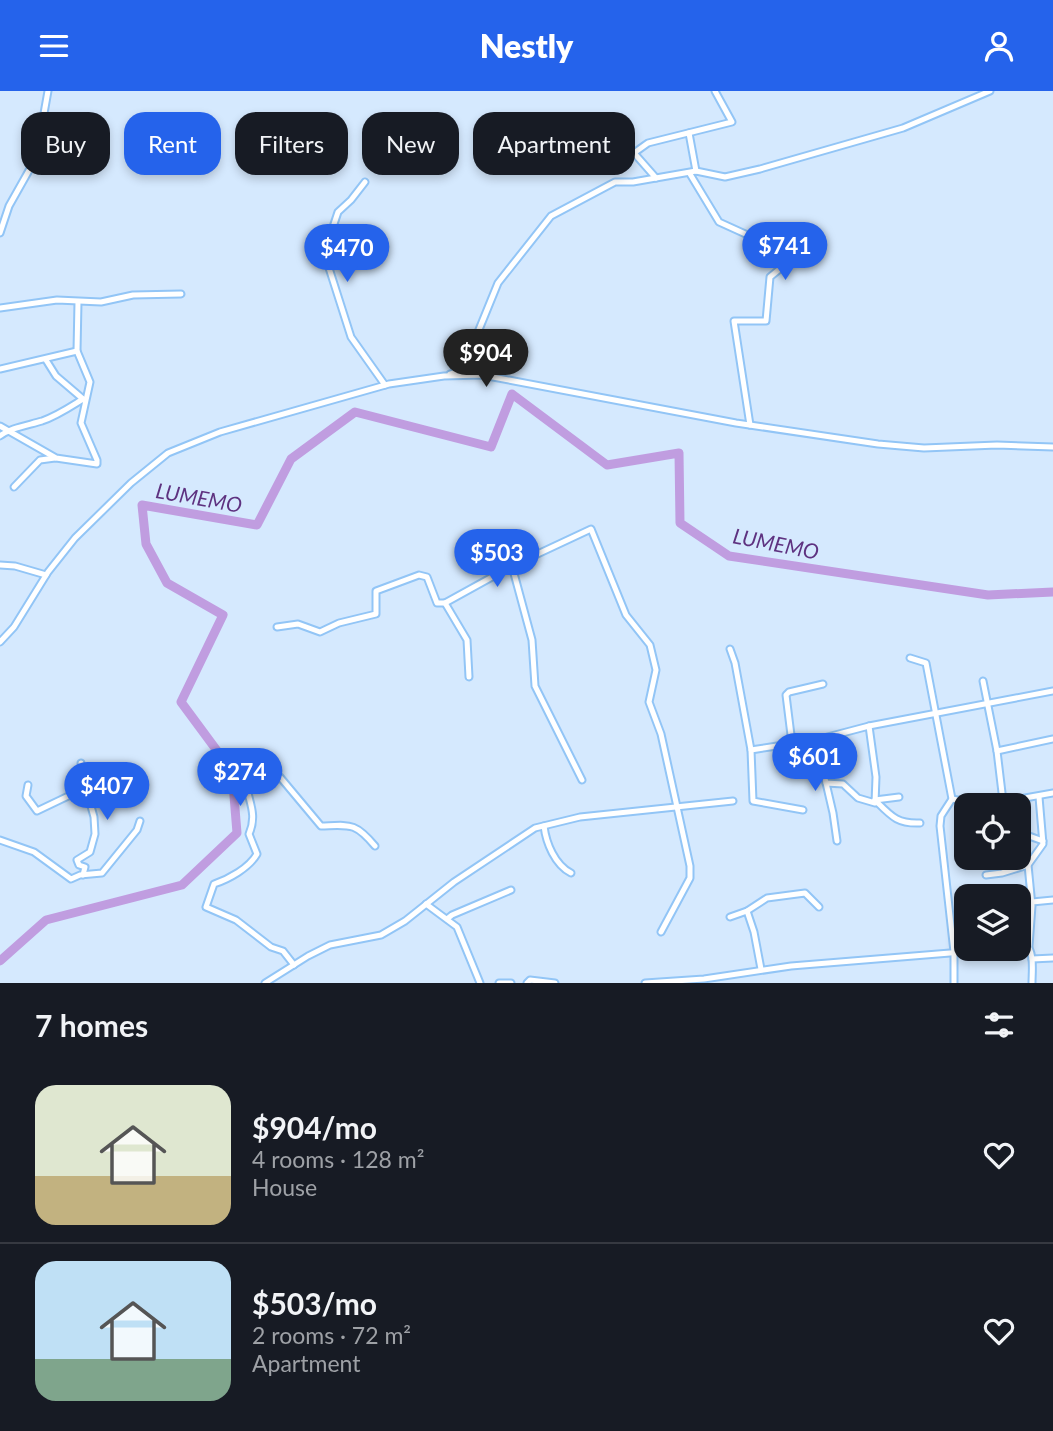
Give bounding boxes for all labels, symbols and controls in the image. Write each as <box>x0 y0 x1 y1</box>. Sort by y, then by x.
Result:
text: Nestly <box>480 26 573 65</box>
icon: menu <box>35 27 73 65</box>
icon: person <box>980 27 1018 65</box>
chip: Buy <box>21 112 110 175</box>
chip: Rent <box>124 112 221 175</box>
chip: Filters <box>235 112 348 175</box>
chip: New <box>362 112 459 175</box>
chip: Apartment <box>473 112 635 175</box>
pin: $741 <box>744 223 826 282</box>
pin: $470 <box>306 225 388 284</box>
text: $741 <box>758 231 812 259</box>
text: $470 <box>320 233 374 261</box>
pin: $904 <box>445 329 527 389</box>
text: $904 <box>459 338 513 366</box>
water label: LUMEMO <box>154 477 244 517</box>
water label: LUMEMO <box>731 522 821 564</box>
pin: $503 <box>456 529 538 589</box>
text: $503 <box>470 538 524 566</box>
pin: $601 <box>774 733 856 793</box>
text: $601 <box>788 742 842 770</box>
pin: $274 <box>199 749 281 808</box>
text: $274 <box>213 757 267 785</box>
pin: $407 <box>66 763 148 822</box>
text: $407 <box>80 771 134 799</box>
map controls <box>954 793 1031 961</box>
button: locate <box>954 793 1031 870</box>
button: layers <box>954 884 1031 961</box>
icon: filters <box>980 1006 1018 1044</box>
text: 7 homes <box>35 1007 148 1043</box>
text: $904/mo <box>252 1109 377 1145</box>
icon: home <box>91 1113 175 1197</box>
icon: heart <box>980 1136 1018 1174</box>
text: 4 rooms · 128 m² <box>252 1145 424 1173</box>
text: House <box>252 1173 317 1201</box>
text: $503/mo <box>252 1285 377 1321</box>
icon: home <box>91 1289 175 1373</box>
icon: heart <box>980 1312 1018 1350</box>
text: 2 rooms · 72 m² <box>252 1321 411 1349</box>
text: Apartment <box>252 1349 360 1377</box>

